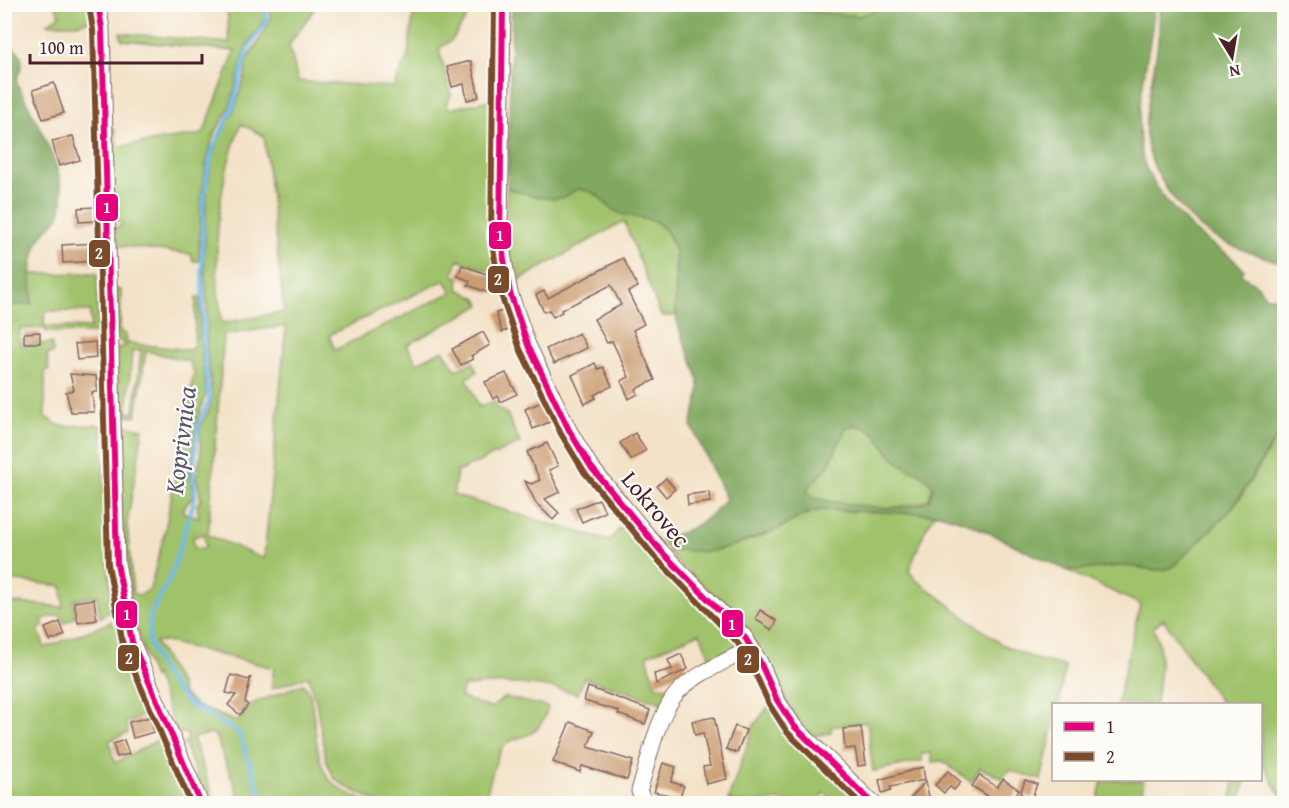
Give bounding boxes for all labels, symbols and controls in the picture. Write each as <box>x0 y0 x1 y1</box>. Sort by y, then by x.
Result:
scale bar <box>30 27 202 65</box>
north arrow <box>1202 27 1262 87</box>
text: 100 m <box>39 34 84 61</box>
text: N <box>1227 59 1242 85</box>
line badge: 1 <box>95 193 119 222</box>
text: 1 <box>103 195 111 219</box>
line badge: 1 <box>488 221 512 250</box>
text: 1 <box>496 223 504 247</box>
line badge: 2 <box>88 239 111 268</box>
text: 2 <box>95 241 103 265</box>
line badge: 2 <box>487 265 510 294</box>
text: 2 <box>494 267 502 291</box>
water label: Koprivnica <box>154 384 206 497</box>
street label: Lokrovec <box>613 463 699 555</box>
line badge: 1 <box>115 600 138 629</box>
text: 1 <box>123 602 131 626</box>
line badge: 1 <box>721 609 744 638</box>
text: 1 <box>728 612 736 636</box>
line badge: 2 <box>117 644 140 672</box>
line badge: 2 <box>736 645 760 674</box>
text: 2 <box>125 646 133 670</box>
text: 2 <box>744 647 752 671</box>
legend <box>1052 703 1262 781</box>
text: 1 <box>1106 713 1115 740</box>
text: 2 <box>1106 743 1115 770</box>

